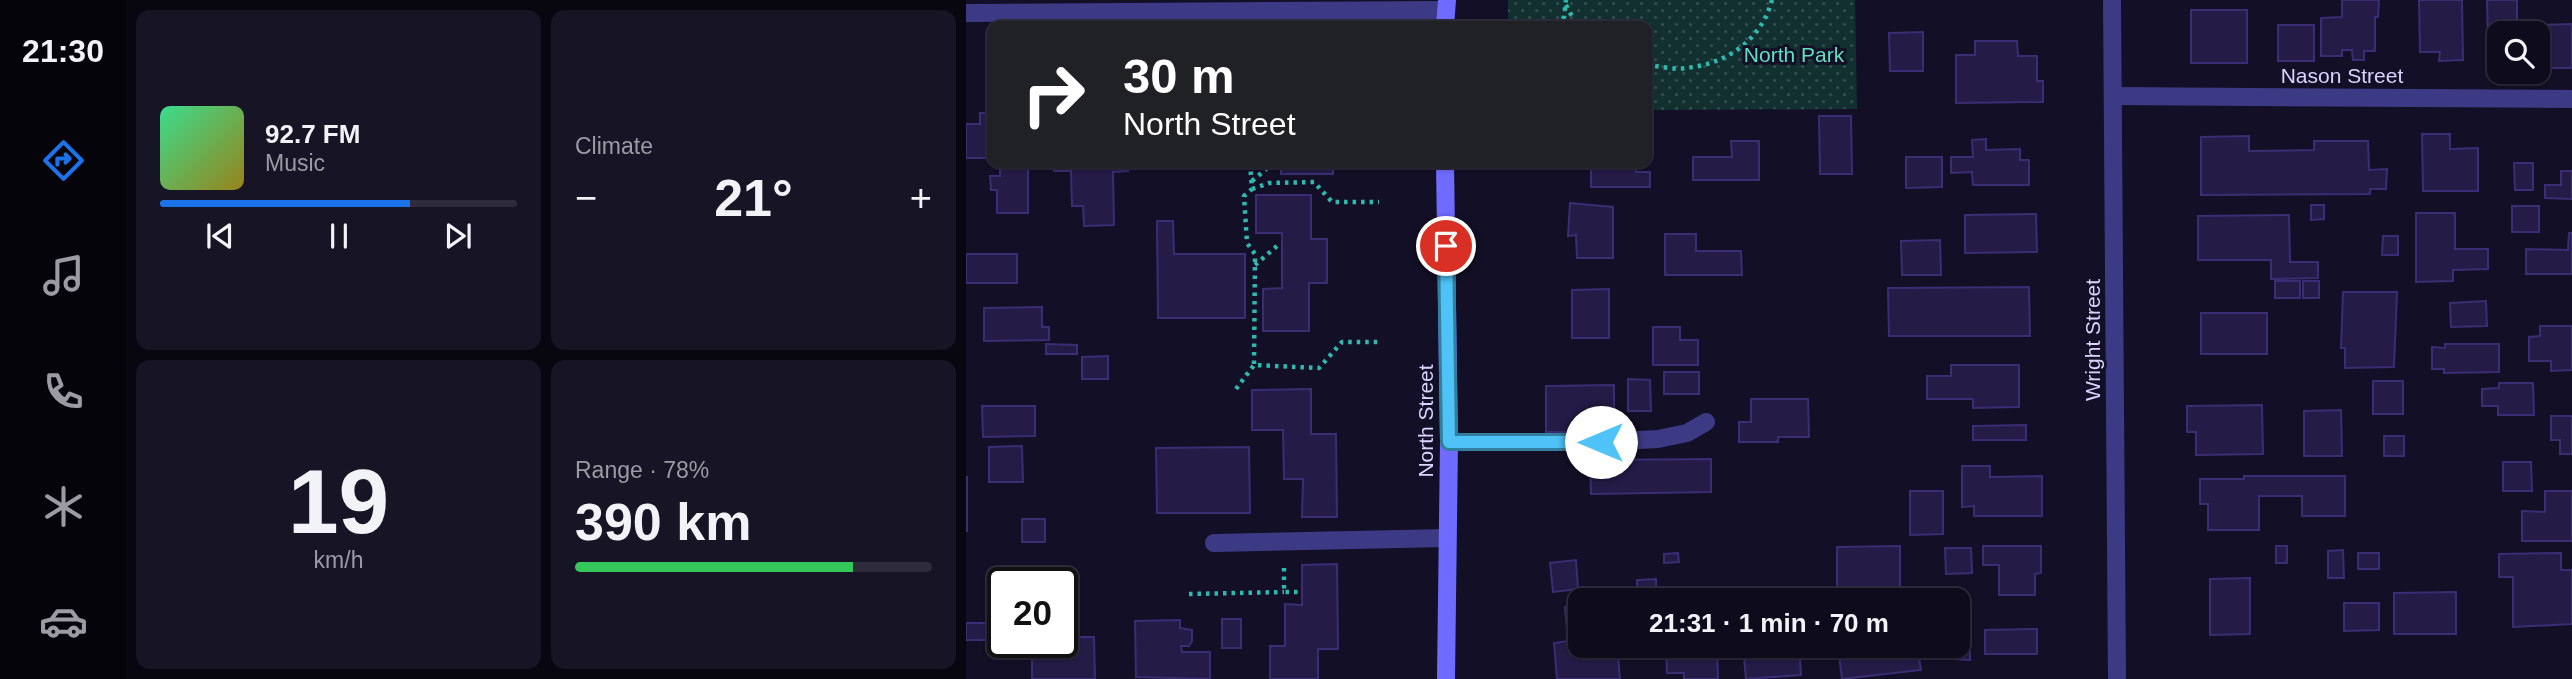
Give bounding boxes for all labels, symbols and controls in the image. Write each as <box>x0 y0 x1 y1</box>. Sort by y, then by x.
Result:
map controls <box>2487 21 2550 84</box>
button: search <box>2487 21 2550 84</box>
text: 21:30 <box>22 33 104 69</box>
park label: North Park <box>1744 43 1845 66</box>
icon: right <box>1008 49 1099 140</box>
text: 30 m <box>1123 49 1235 103</box>
street label: Nason Street <box>2281 64 2403 87</box>
text: North Street <box>1123 106 1296 142</box>
text: 92.7 FM <box>265 119 360 149</box>
text: Climate <box>575 133 653 159</box>
icon: directions <box>39 136 88 185</box>
text: Music <box>265 150 325 176</box>
text: 21° <box>714 169 793 227</box>
text: − <box>575 177 597 219</box>
text: + <box>910 177 932 219</box>
pin <box>1416 216 1476 276</box>
icon: previous <box>201 217 239 255</box>
icon: pause <box>320 217 358 255</box>
icon: next <box>439 217 477 255</box>
icon: arrive <box>1427 227 1465 265</box>
icon: music <box>39 251 88 300</box>
street label: Wright Street <box>2081 279 2104 401</box>
street label: North Street <box>1414 364 1437 478</box>
icon: phone <box>39 367 88 416</box>
position arrow <box>1564 405 1638 479</box>
text: 19 <box>288 451 389 552</box>
text: Range · 78% <box>575 457 709 483</box>
icon: climate <box>39 482 88 531</box>
text: 390 km <box>575 493 751 551</box>
text: km/h <box>314 547 363 573</box>
speed limit sign: 20 <box>987 567 1078 658</box>
icon: car <box>39 597 88 646</box>
text: 21:31 · 1 min · 70 m <box>1649 608 1889 638</box>

